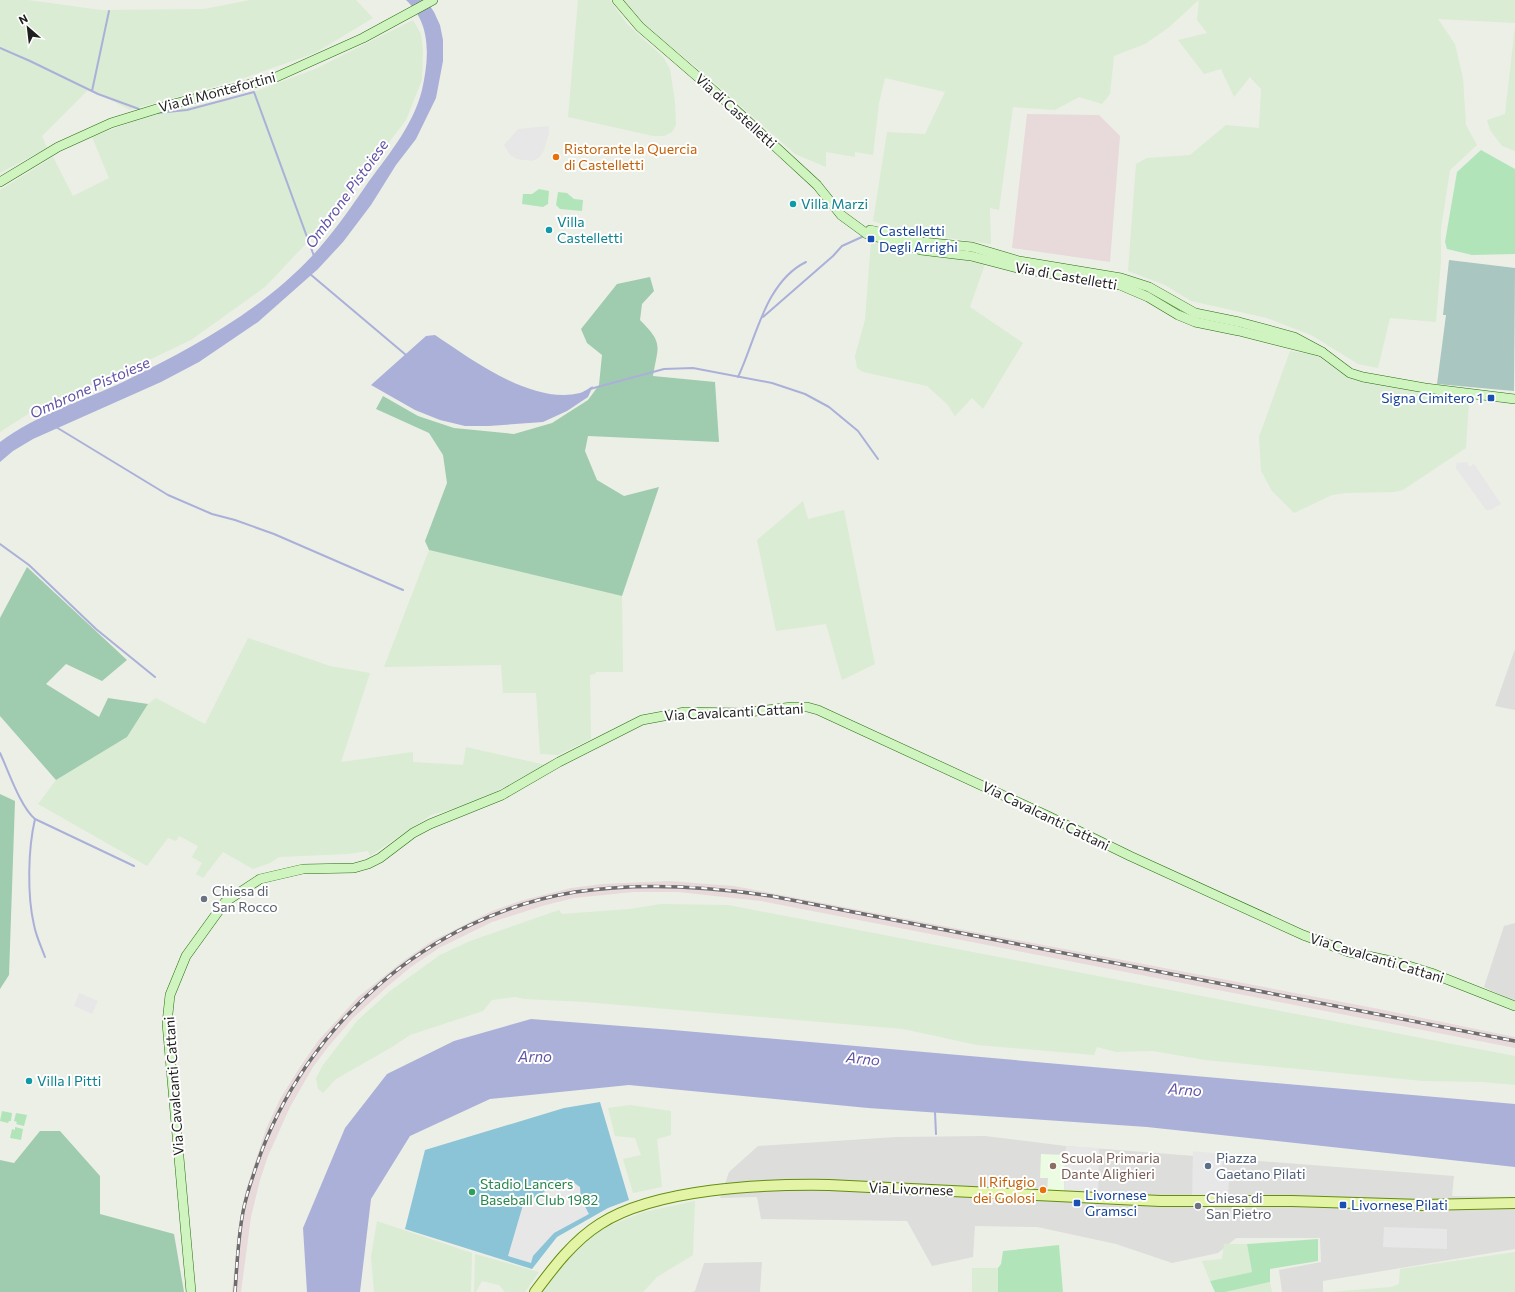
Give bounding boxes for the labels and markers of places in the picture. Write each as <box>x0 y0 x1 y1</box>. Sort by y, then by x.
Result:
place label: Ristorante la Quercia di Castelletti <box>564 140 697 173</box>
marker: Ristorante la Quercia di Castelletti <box>551 152 561 162</box>
place label: Villa Marzi <box>801 195 868 212</box>
marker: Villa Marzi <box>788 199 798 209</box>
place label: Villa Castelletti <box>557 213 623 246</box>
place label: Castelletti Degli Arrighi <box>879 222 958 255</box>
marker: Villa Castelletti <box>544 225 554 235</box>
marker: Castelletti Degli Arrighi <box>866 234 876 244</box>
place label: Signa Cimitero 1 <box>1381 389 1483 406</box>
marker: Signa Cimitero 1 <box>1486 393 1496 403</box>
place label: Chiesa di San Rocco <box>212 882 278 915</box>
marker: Chiesa di San Rocco <box>199 894 209 904</box>
place label: Villa I Pitti <box>37 1072 101 1089</box>
marker: Villa I Pitti <box>24 1076 34 1086</box>
place label: Scuola Primaria Dante Alighieri <box>1061 1149 1160 1182</box>
place label: Piazza Gaetano Pilati <box>1216 1149 1306 1182</box>
marker: Scuola Primaria Dante Alighieri <box>1048 1161 1058 1171</box>
marker: Piazza Gaetano Pilati <box>1203 1161 1213 1171</box>
place label: Il Rifugio dei Golosi <box>973 1173 1035 1206</box>
place label: Stadio Lancers Baseball Club 1982 <box>480 1175 598 1208</box>
marker: Il Rifugio dei Golosi <box>1038 1185 1048 1195</box>
place label: Livornese Gramsci <box>1085 1186 1147 1219</box>
marker: Stadio Lancers Baseball Club 1982 <box>467 1187 477 1197</box>
place label: Chiesa di San Pietro <box>1206 1189 1271 1222</box>
place label: Livornese Pilati <box>1351 1196 1448 1213</box>
marker: Livornese Gramsci <box>1072 1198 1082 1208</box>
marker: Livornese Pilati <box>1338 1200 1348 1210</box>
marker: Chiesa di San Pietro <box>1193 1201 1203 1211</box>

